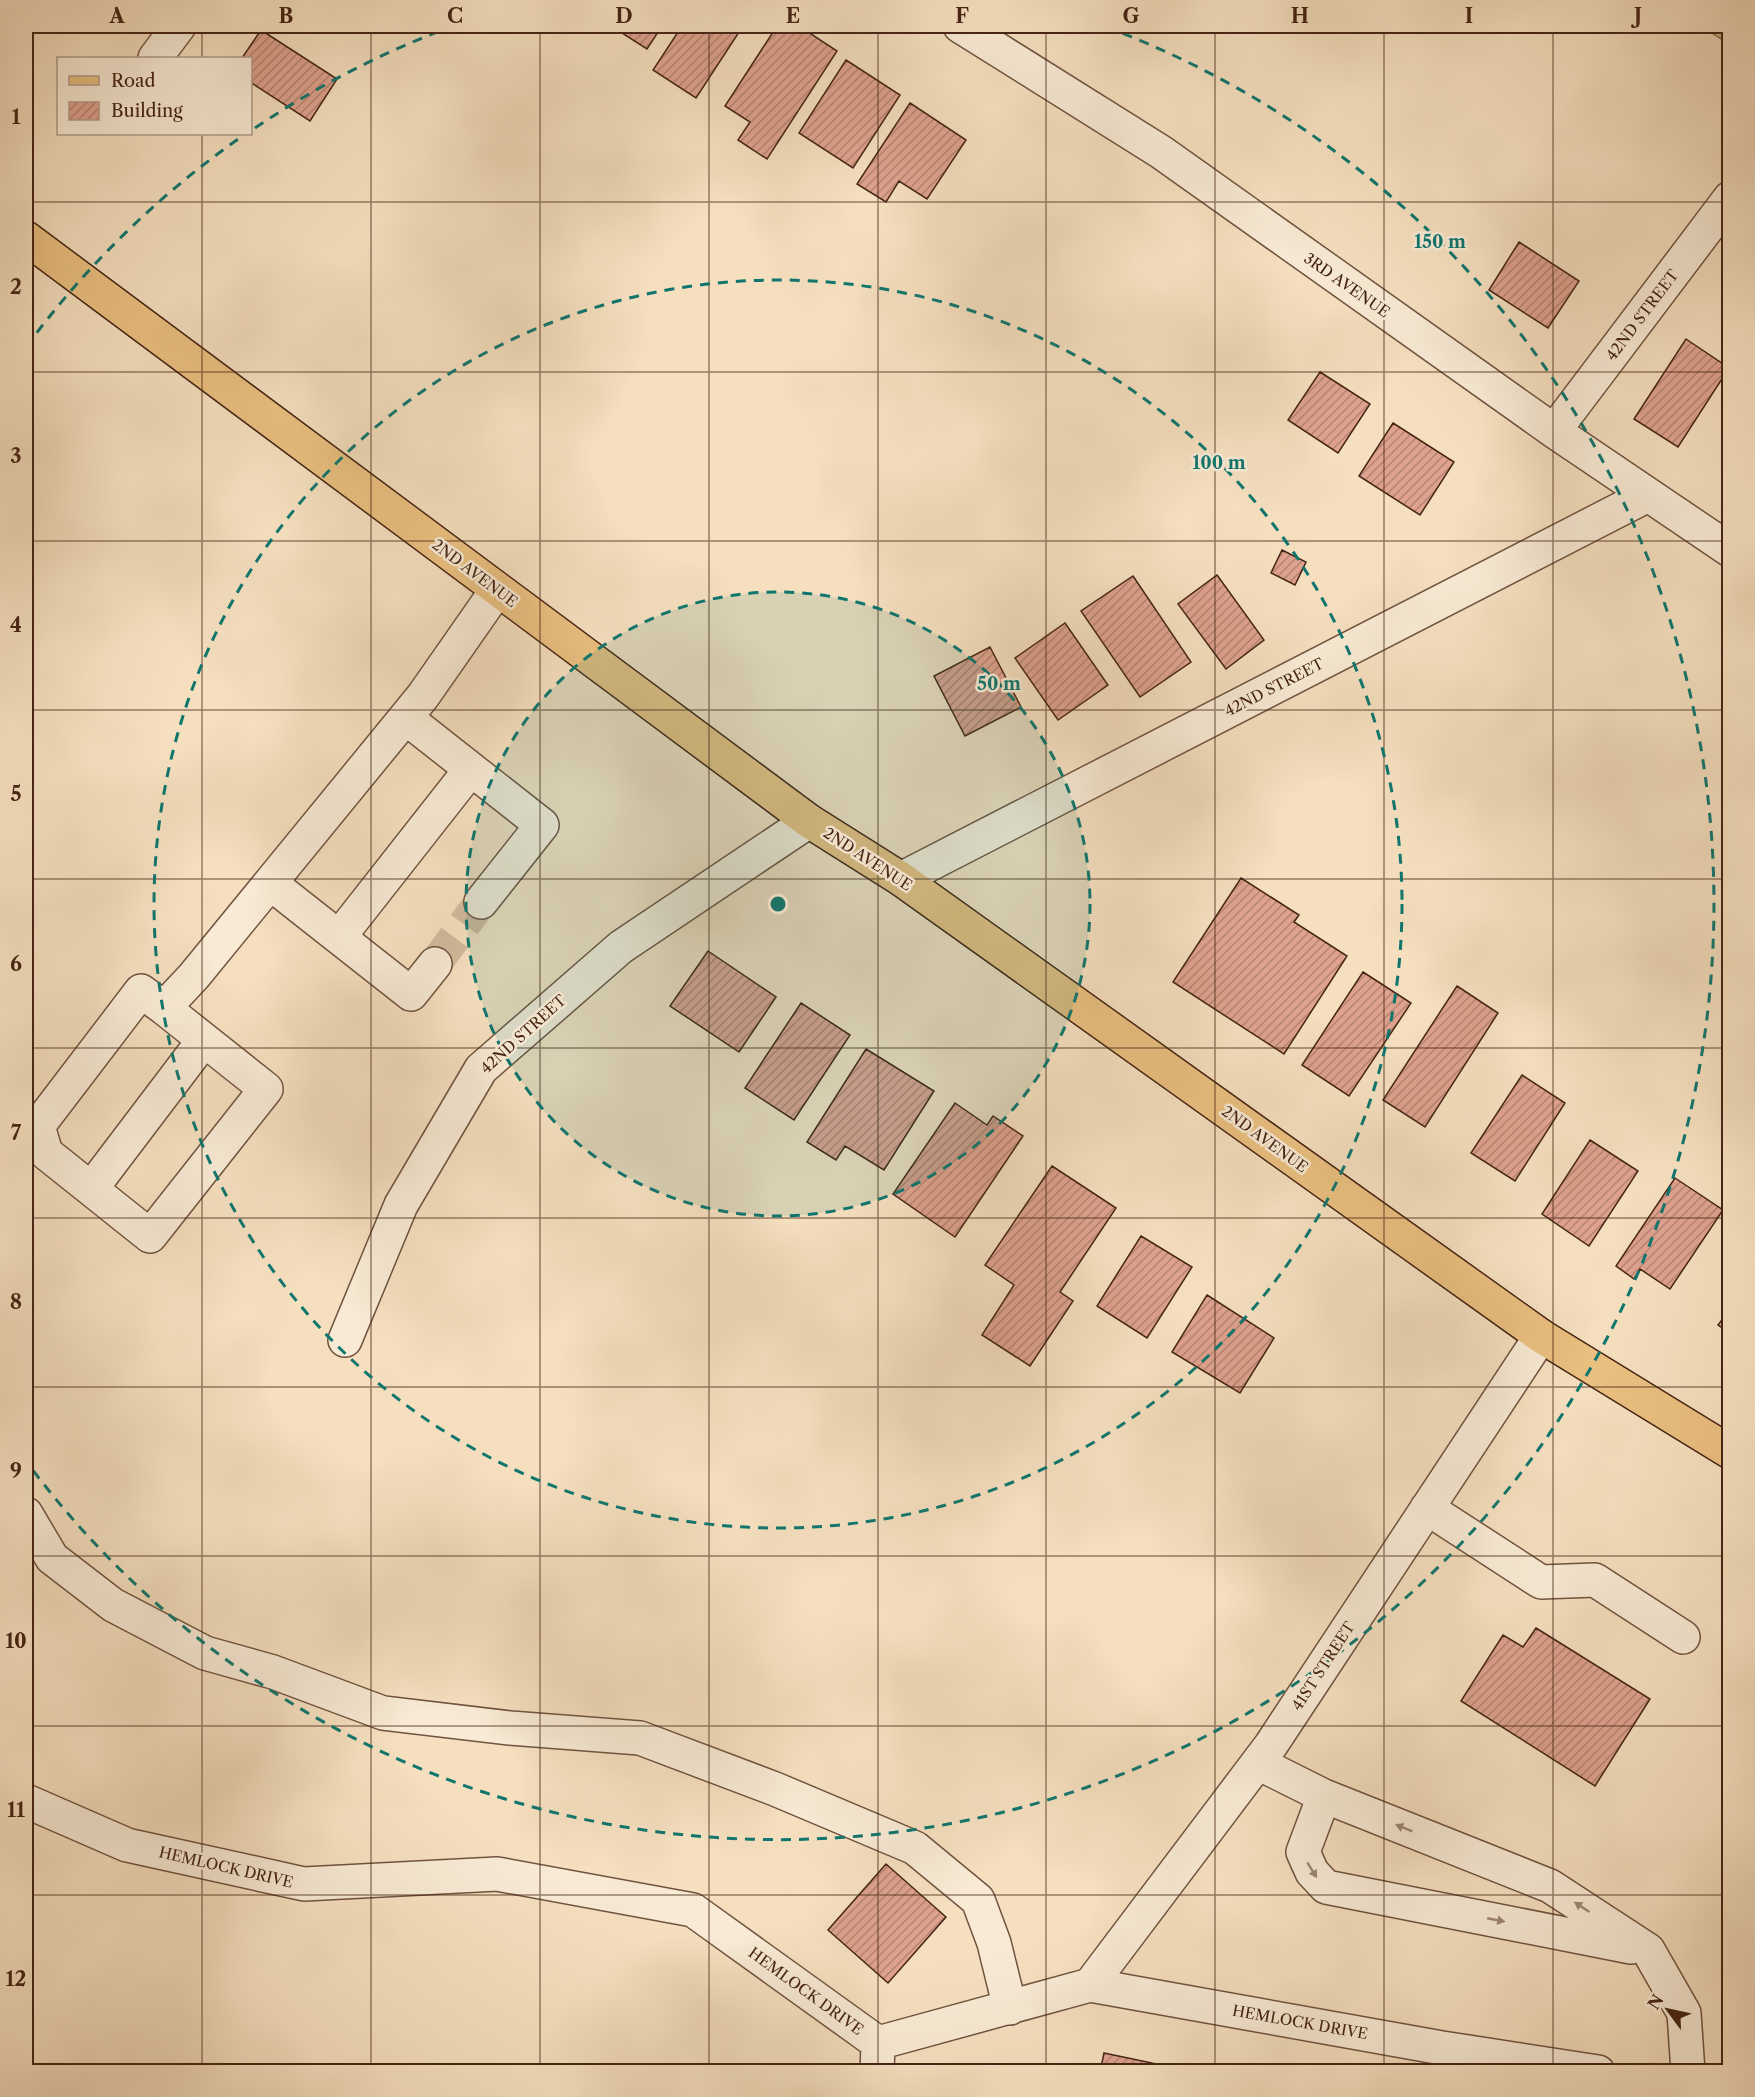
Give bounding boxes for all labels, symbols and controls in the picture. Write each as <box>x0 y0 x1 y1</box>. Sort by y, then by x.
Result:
text: A <box>108 4 125 28</box>
text: B <box>279 4 294 28</box>
text: C <box>447 4 463 28</box>
text: D <box>615 4 633 28</box>
text: E <box>786 4 800 28</box>
text: F <box>955 4 969 28</box>
text: G <box>1123 4 1140 28</box>
text: H <box>1291 4 1309 28</box>
text: I <box>1465 4 1473 28</box>
text: J <box>1630 4 1642 28</box>
legend <box>57 57 252 135</box>
text: Road <box>111 70 156 92</box>
text: Building <box>111 100 183 122</box>
text: 1 <box>12 105 21 129</box>
text: 150 m <box>1414 231 1466 253</box>
street label: 3RD AVENUE <box>1301 248 1393 322</box>
street label: 42ND STREET <box>1602 265 1683 364</box>
text: 2 <box>10 275 22 299</box>
text: 3 <box>10 444 22 468</box>
text: 100 m <box>1192 452 1246 474</box>
street label: 2ND AVENUE <box>429 535 521 611</box>
text: 4 <box>10 613 22 637</box>
street label: 42ND STREET <box>1221 653 1328 720</box>
text: 50 m <box>977 673 1021 695</box>
text: 5 <box>10 782 22 806</box>
street label: 2ND AVENUE <box>820 823 916 895</box>
centre of rings <box>768 894 788 914</box>
text: 6 <box>10 952 22 976</box>
street label: 42ND STREET <box>476 990 570 1078</box>
street label: 2ND AVENUE <box>1218 1101 1312 1177</box>
text: 7 <box>11 1121 22 1145</box>
text: 8 <box>10 1290 22 1314</box>
text: 9 <box>10 1459 22 1483</box>
street label: 41ST STREET <box>1287 1617 1359 1714</box>
text: 10 <box>5 1629 27 1653</box>
text: 11 <box>7 1798 25 1822</box>
one-way arrow <box>1395 1823 1413 1832</box>
street label: HEMLOCK DRIVE <box>157 1842 295 1892</box>
one-way arrow <box>1307 1862 1318 1878</box>
one-way arrow <box>1574 1902 1590 1913</box>
one-way arrow <box>1486 1916 1505 1925</box>
street label: HEMLOCK DRIVE <box>745 1943 867 2039</box>
text: 12 <box>6 1967 26 1991</box>
north arrow <box>1638 1980 1698 2040</box>
text: N <box>1643 1990 1668 2013</box>
street label: HEMLOCK DRIVE <box>1231 2001 1369 2043</box>

